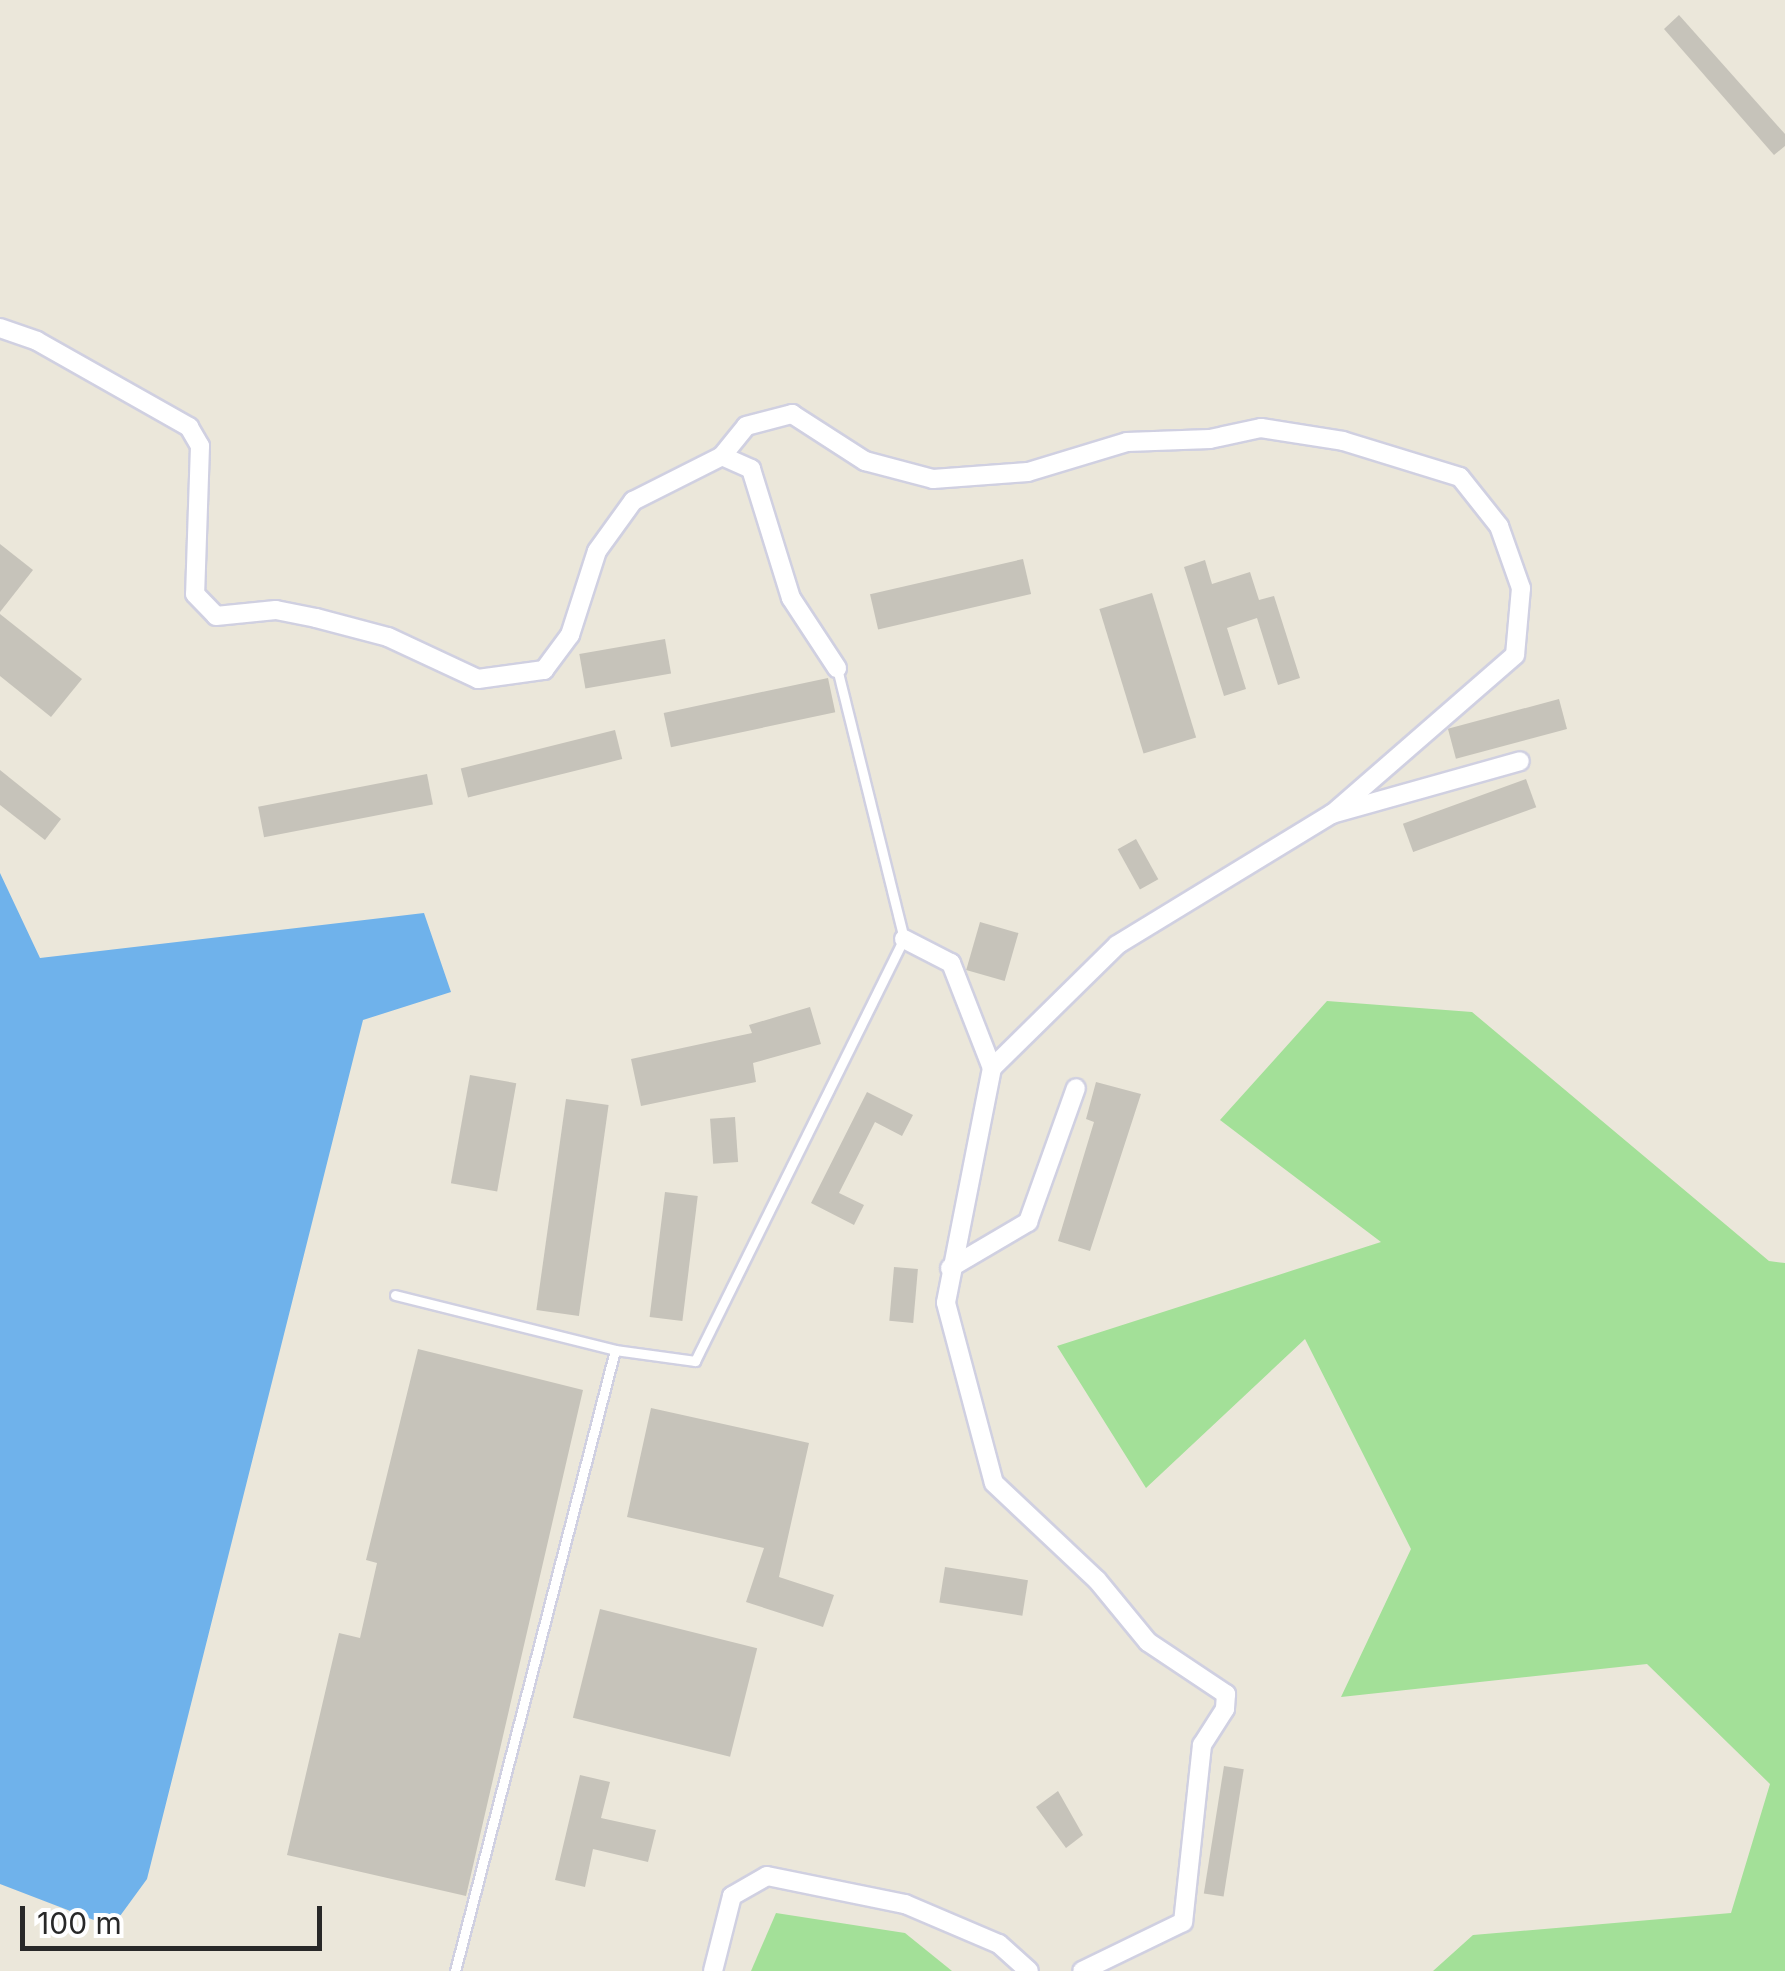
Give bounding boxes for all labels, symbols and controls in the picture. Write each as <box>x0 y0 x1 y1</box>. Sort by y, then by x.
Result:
scale bar <box>25 1886 328 1948</box>
text: 100 m <box>37 1905 122 1941</box>

